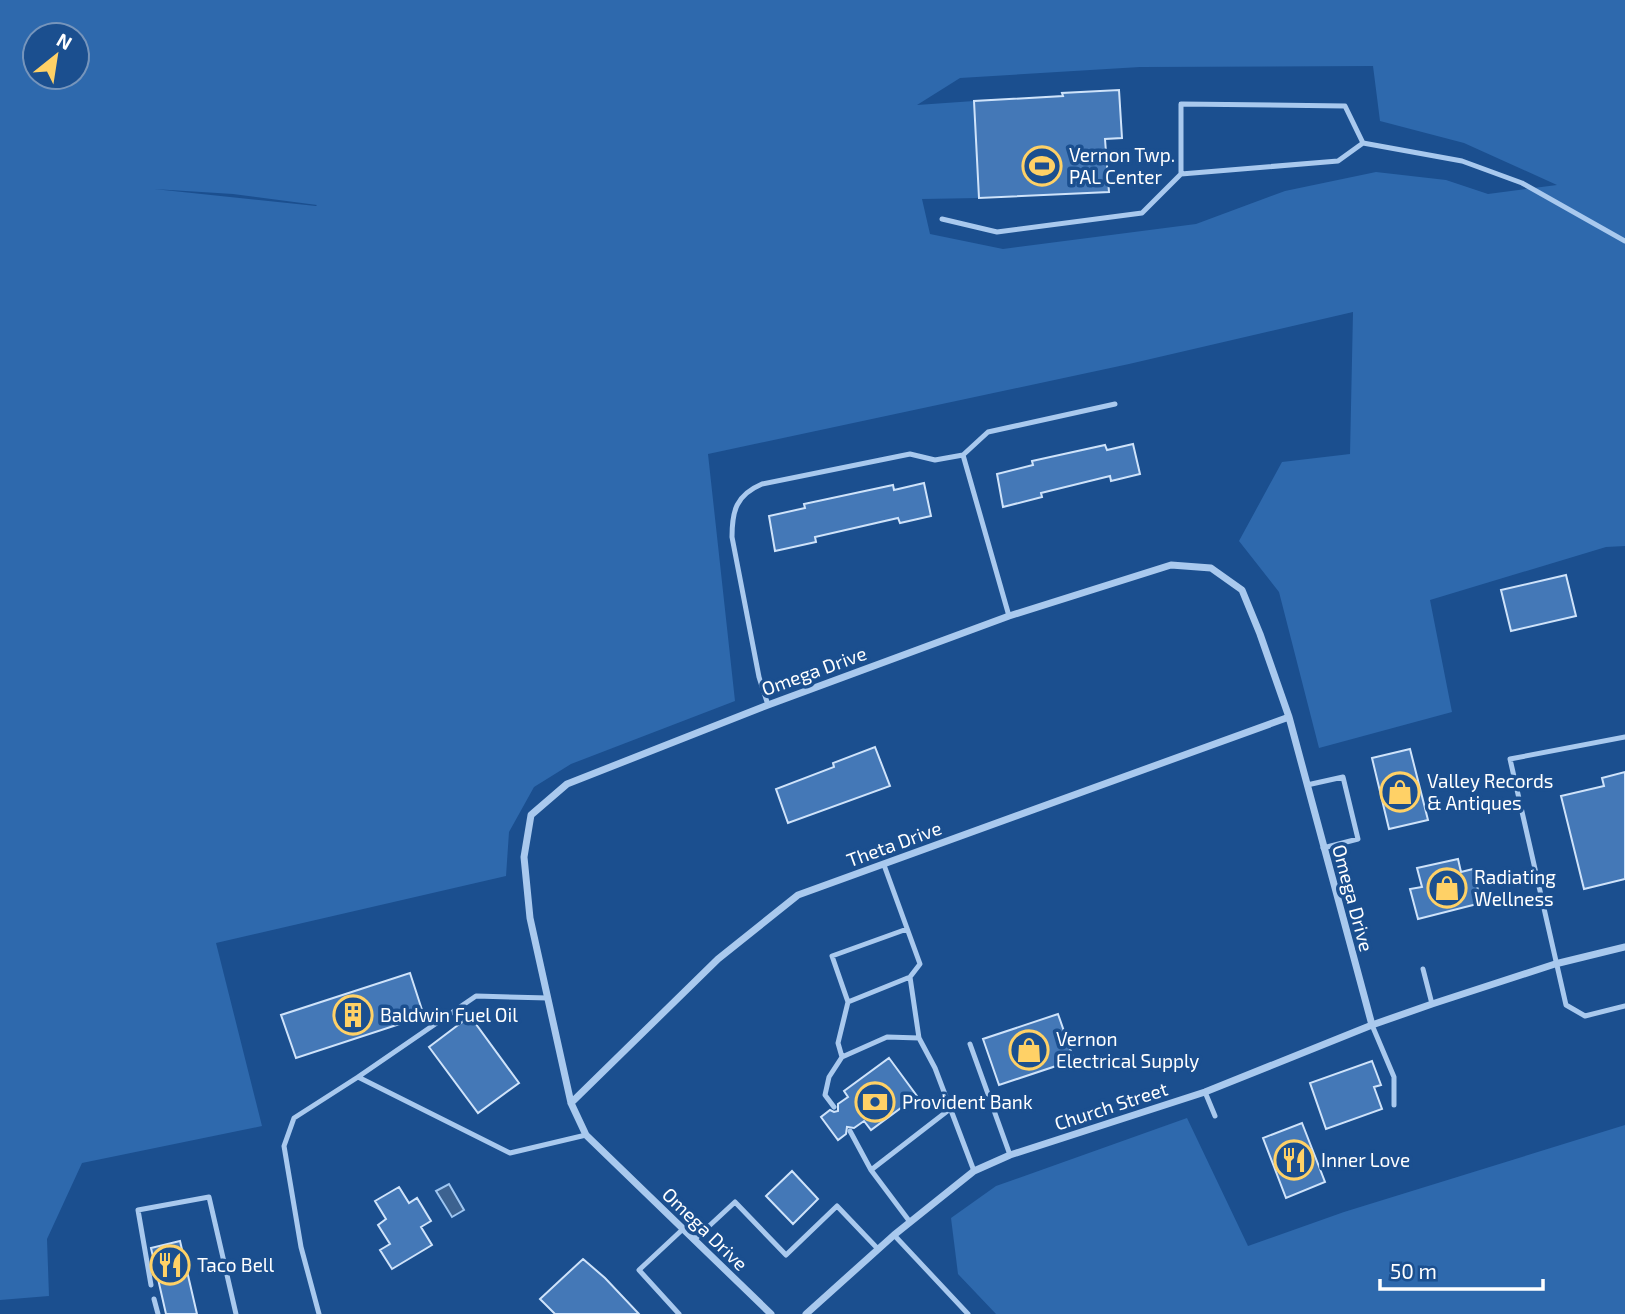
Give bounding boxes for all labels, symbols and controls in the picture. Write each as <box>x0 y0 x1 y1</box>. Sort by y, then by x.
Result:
north arrow <box>21 21 91 91</box>
text: N <box>53 27 76 54</box>
place label: Vernon Twp. PAL Center <box>1069 143 1175 188</box>
sports icon: Vernon Twp. PAL Center <box>1021 145 1063 187</box>
street label: Omega Drive <box>758 641 869 700</box>
place label: Valley Records & Antiques <box>1427 769 1554 814</box>
shop icon: Valley Records & Antiques <box>1379 771 1421 813</box>
street label: Theta Drive <box>843 816 944 871</box>
street label: Omega Drive <box>1328 842 1379 954</box>
place label: Radiating Wellness <box>1474 865 1556 910</box>
shop icon: Radiating Wellness <box>1426 867 1468 909</box>
building icon: Baldwin Fuel Oil <box>332 994 374 1036</box>
place label: Baldwin Fuel Oil <box>380 1003 518 1026</box>
place label: Vernon Electrical Supply <box>1056 1027 1199 1072</box>
shop icon: Vernon Electrical Supply <box>1008 1029 1050 1071</box>
street label: Church Street <box>1051 1076 1170 1135</box>
bank icon: Provident Bank <box>854 1081 896 1123</box>
place label: Provident Bank <box>902 1090 1033 1113</box>
restaurant icon: Inner Love <box>1273 1139 1315 1181</box>
place label: Inner Love <box>1321 1148 1410 1171</box>
street label: Omega Drive <box>658 1182 753 1275</box>
restaurant icon: Taco Bell <box>149 1244 191 1286</box>
scale bar <box>1380 1248 1543 1292</box>
place label: Taco Bell <box>197 1253 274 1276</box>
text: 50 m <box>1390 1258 1437 1283</box>

